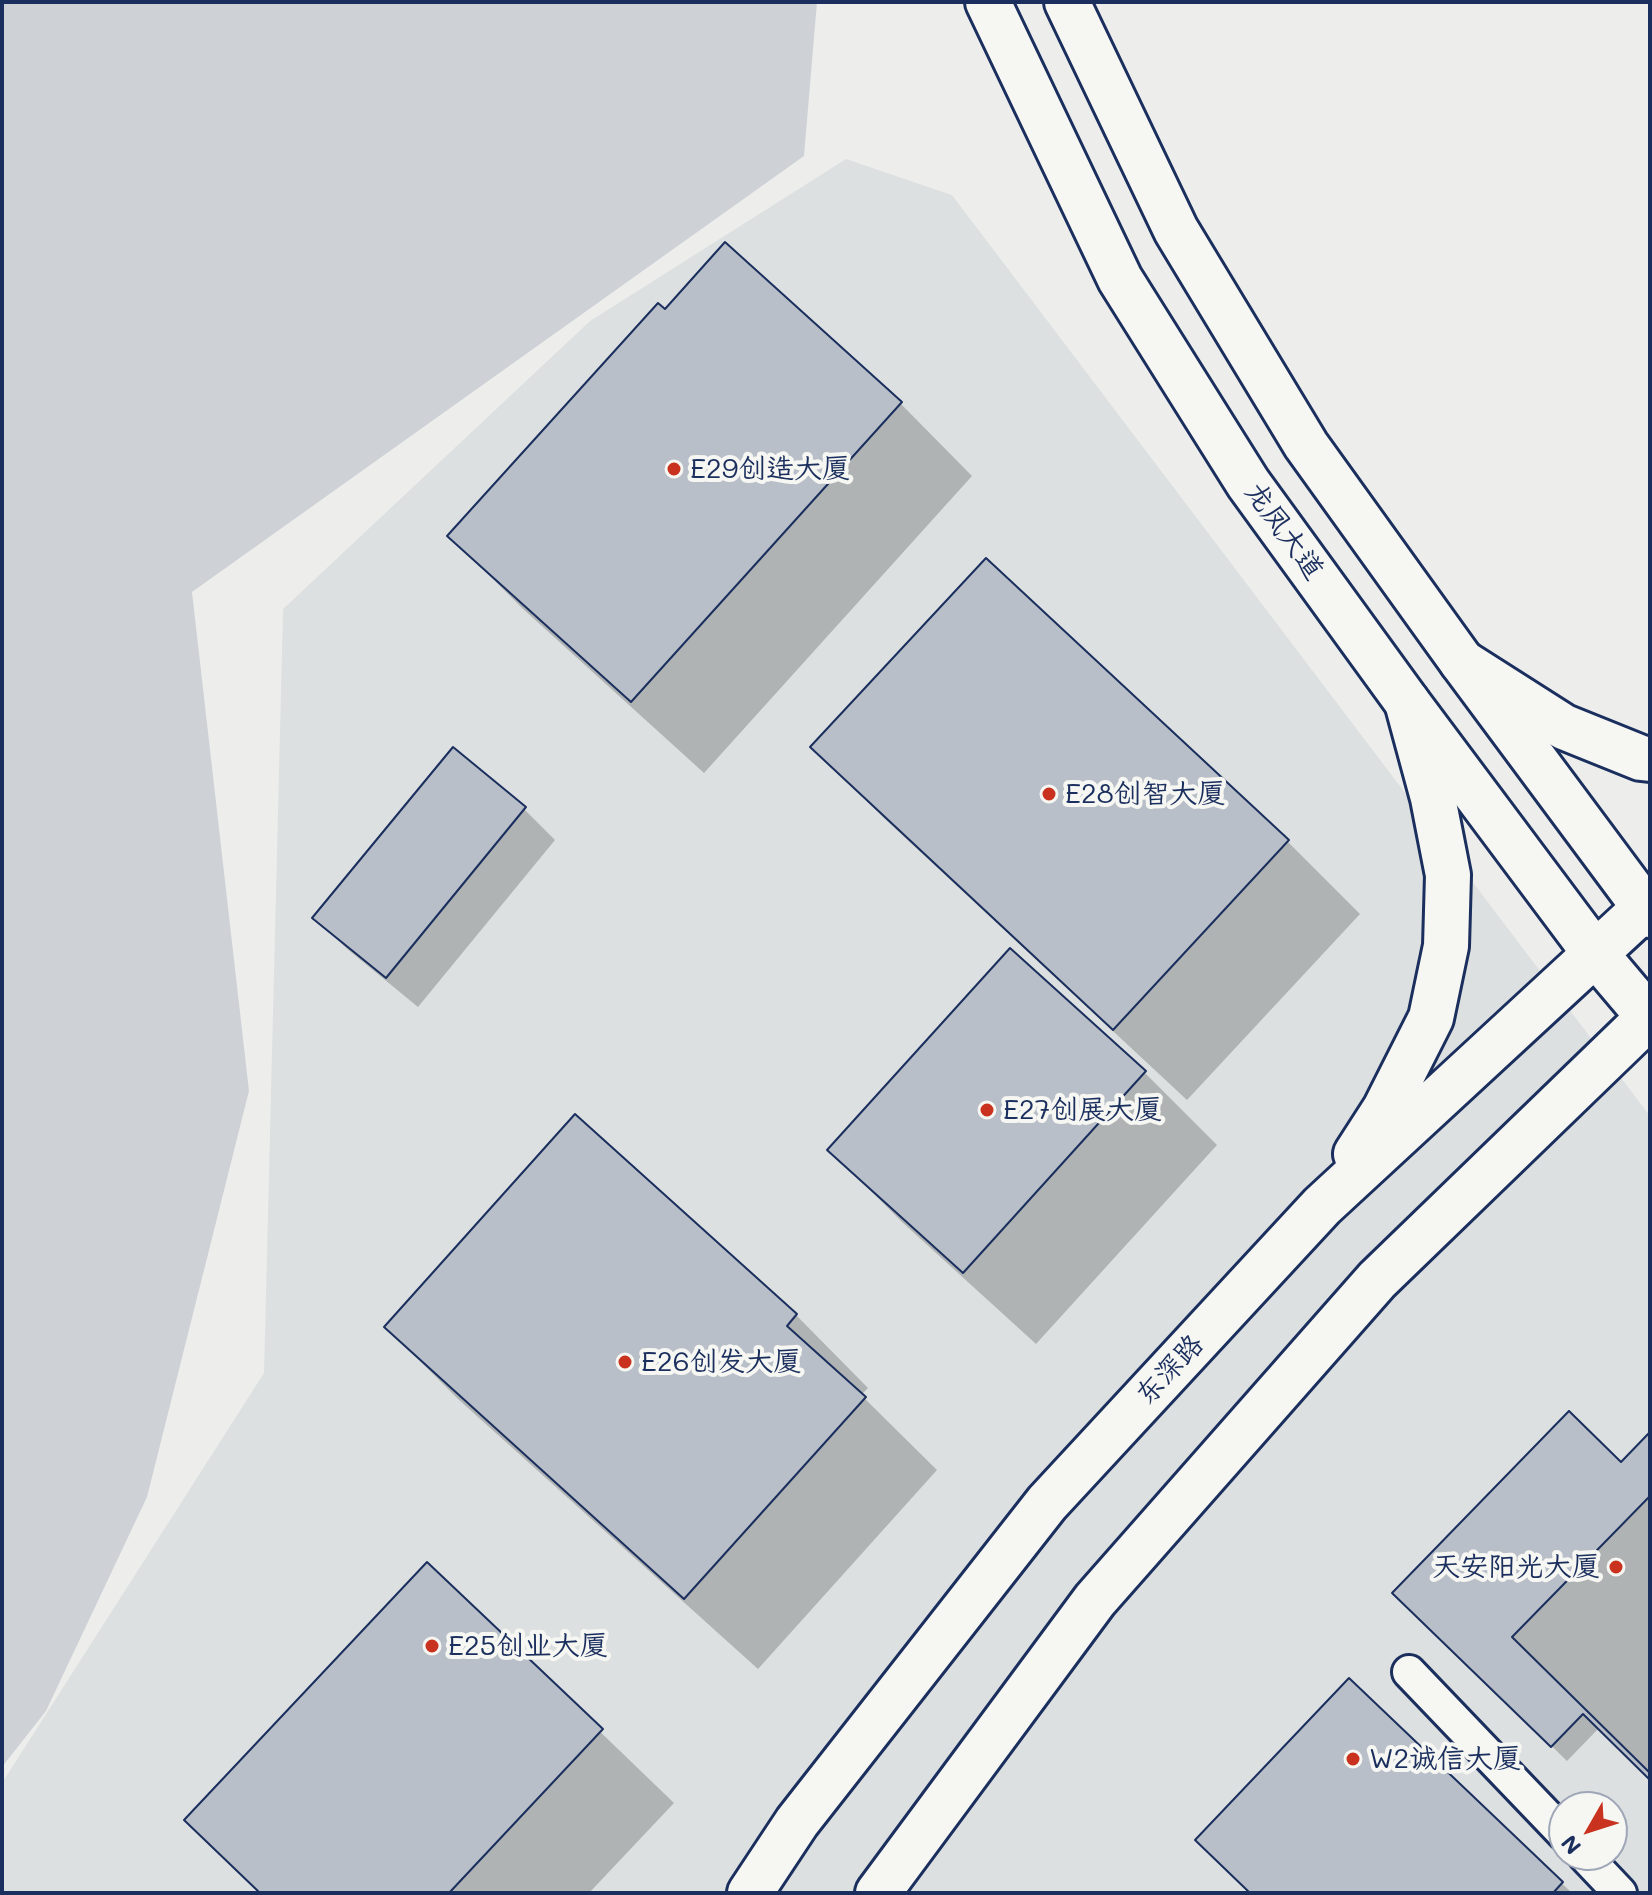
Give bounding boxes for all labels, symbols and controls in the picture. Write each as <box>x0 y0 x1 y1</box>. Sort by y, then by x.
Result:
place label: E29创造大厦 <box>690 452 850 486</box>
marker: E29创造大厦 <box>665 460 683 478</box>
street label: 龙凤大道 <box>1237 476 1331 586</box>
place label: E28创智大厦 <box>1065 777 1226 811</box>
marker: E28创智大厦 <box>1040 785 1058 803</box>
place label: E27创展大厦 <box>1003 1093 1162 1127</box>
marker: E27创展大厦 <box>978 1101 996 1119</box>
street label: 东深路 <box>1129 1328 1211 1412</box>
place label: E26创发大厦 <box>641 1345 802 1379</box>
marker: E26创发大厦 <box>616 1353 634 1371</box>
place label: 天安阳光大厦 <box>1432 1550 1600 1584</box>
marker: 天安阳光大厦 <box>1607 1558 1625 1576</box>
place label: E25创业大厦 <box>448 1629 608 1663</box>
marker: E25创业大厦 <box>423 1637 441 1655</box>
place label: W2诚信大厦 <box>1369 1742 1521 1776</box>
marker: W2诚信大厦 <box>1344 1750 1362 1768</box>
north arrow <box>1548 1791 1628 1871</box>
text: N <box>1554 1830 1587 1861</box>

